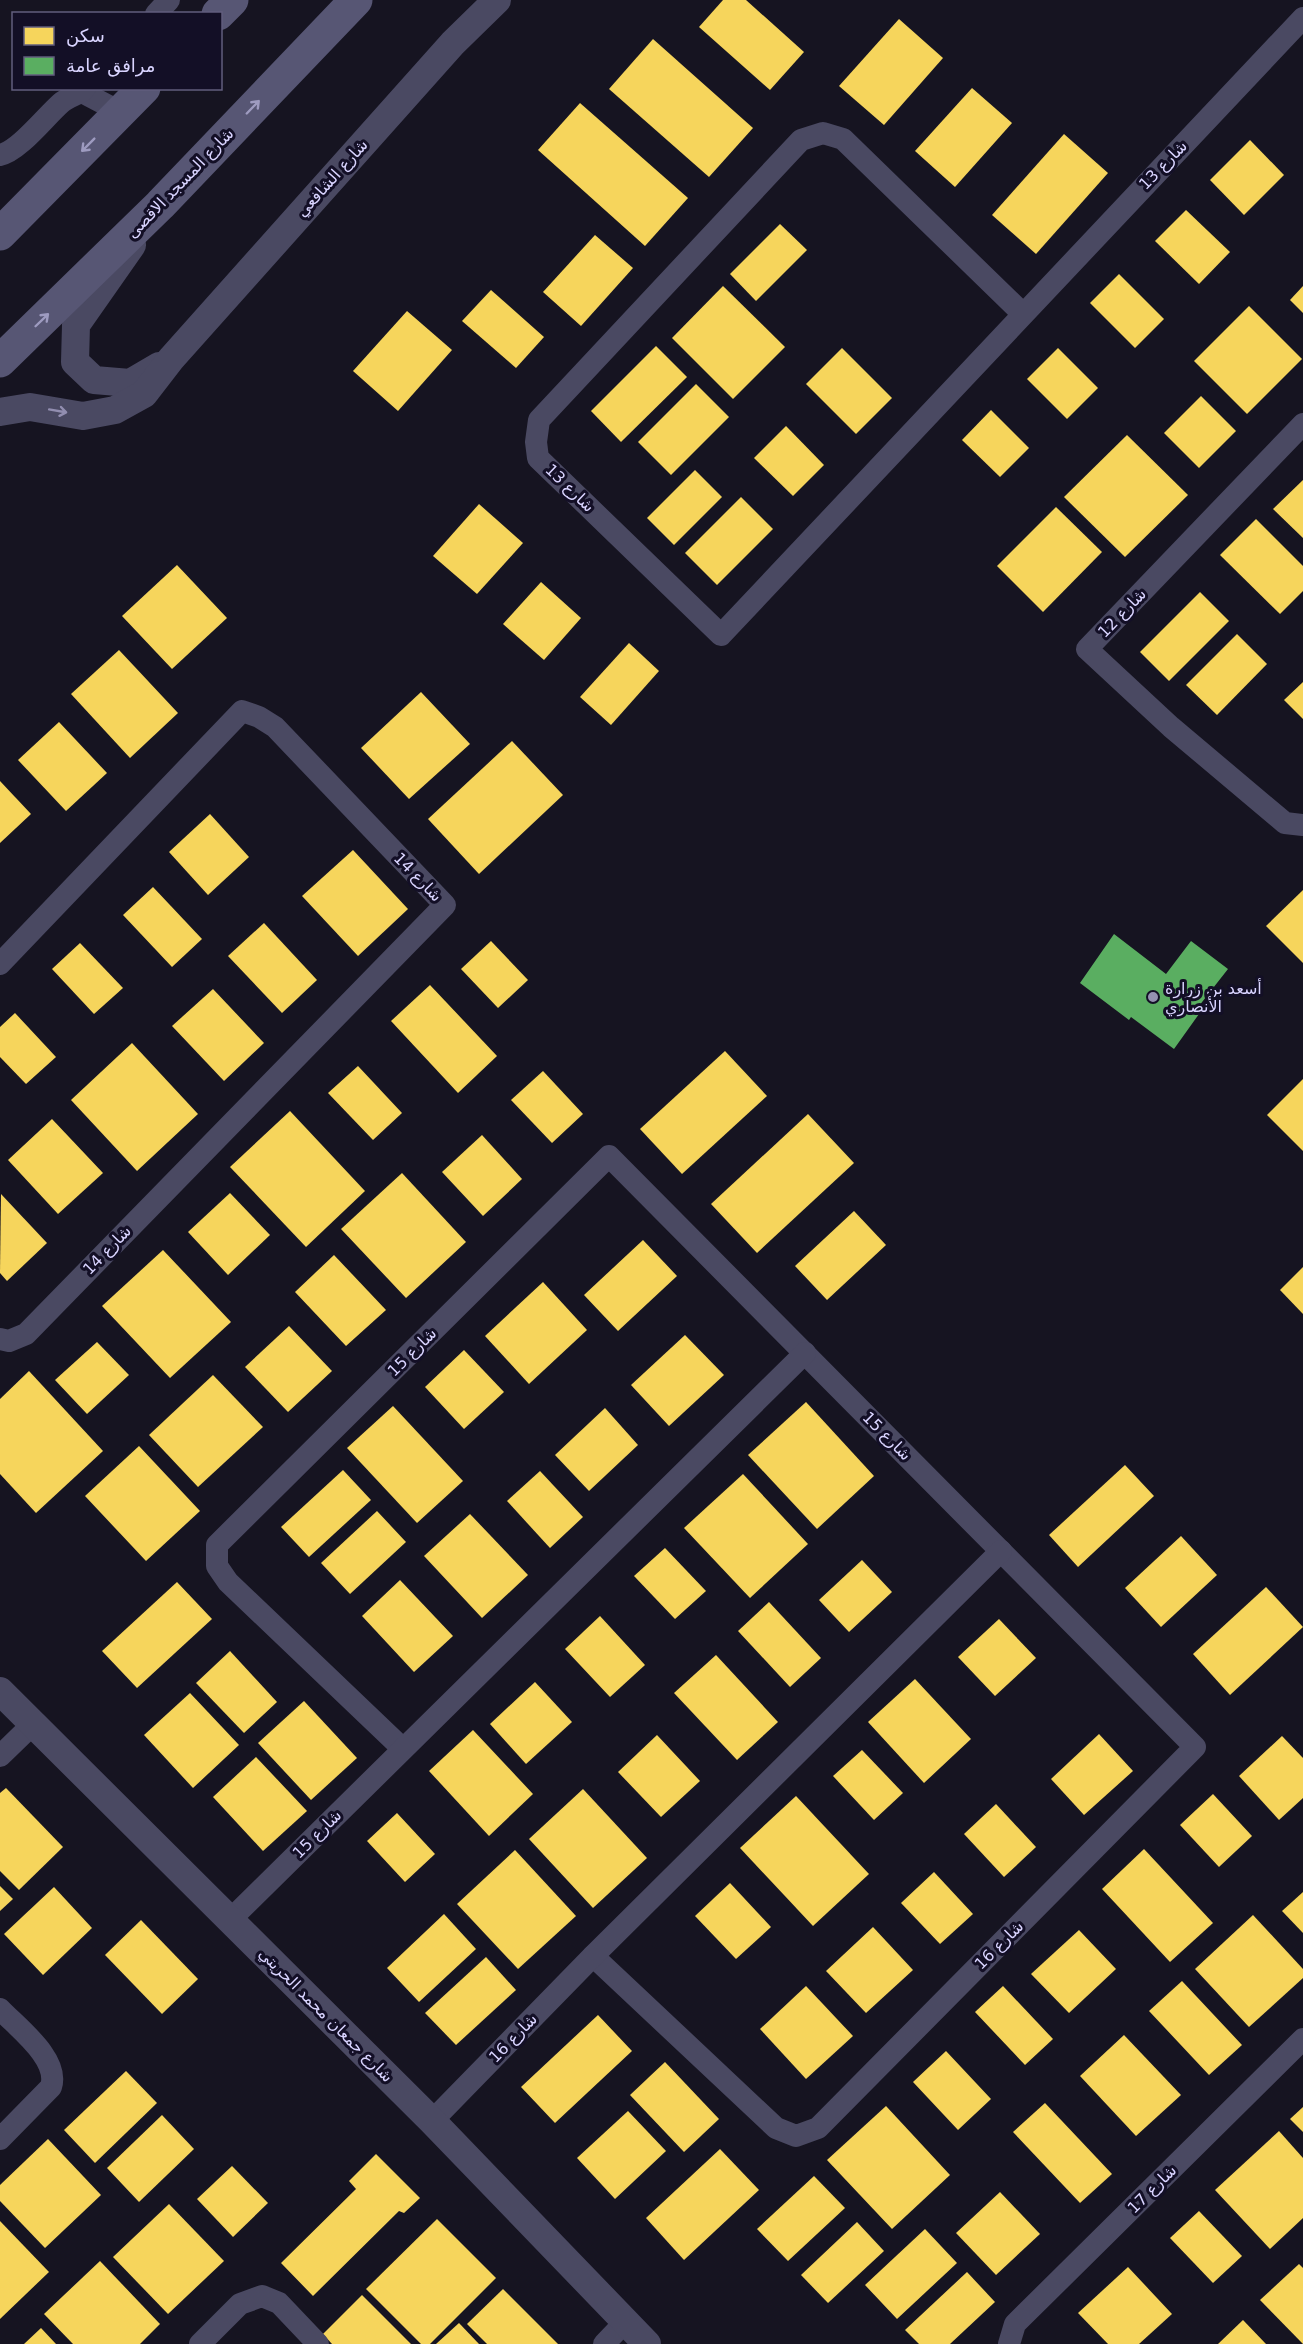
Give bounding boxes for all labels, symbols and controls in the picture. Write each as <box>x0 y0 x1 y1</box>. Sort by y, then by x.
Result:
legend <box>12 12 222 90</box>
text: سكن <box>66 25 105 47</box>
text: مرافق عامة <box>66 55 155 77</box>
one-way arrow <box>246 100 260 115</box>
street label: شارع المسجد الاقصى <box>123 124 238 243</box>
street label: شارع الشافعي <box>292 135 373 221</box>
street label: شارع 13 <box>1135 136 1192 194</box>
one-way arrow <box>80 138 95 153</box>
one-way arrow <box>34 313 49 328</box>
one-way arrow <box>47 406 67 417</box>
street label: شارع 13 <box>541 460 599 517</box>
street label: شارع 12 <box>1094 584 1151 642</box>
street label: شارع 14 <box>389 848 446 906</box>
place label: أسعد بن زرارة الأنصاري <box>1165 978 1262 1017</box>
marker: أسعد بن زرارة الأنصاري <box>1146 990 1160 1004</box>
street label: شارع 14 <box>79 1221 136 1279</box>
street label: شارع 15 <box>384 1324 441 1381</box>
street label: شارع 15 <box>858 1408 915 1465</box>
street label: شارع 15 <box>289 1806 346 1863</box>
street label: شارع 16 <box>971 1917 1028 1974</box>
street label: شارع جمعان محمد الحريتي <box>254 1944 397 2087</box>
street label: شارع 16 <box>485 2009 542 2067</box>
street label: شارع 17 <box>1124 2161 1181 2218</box>

